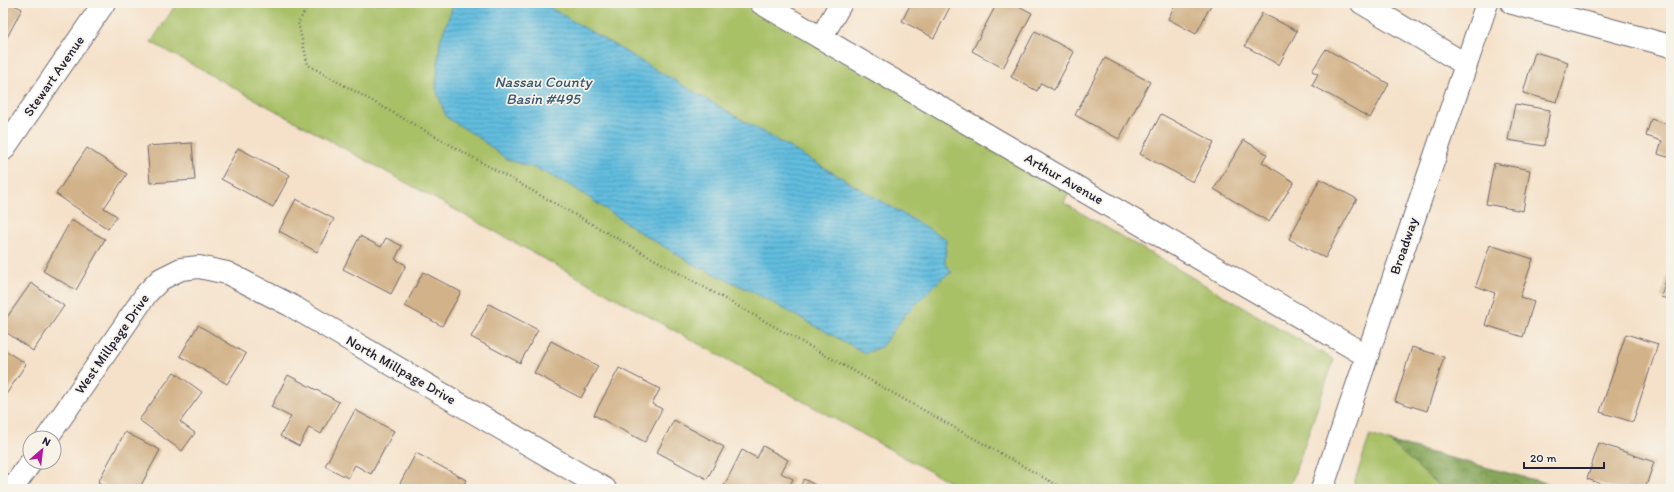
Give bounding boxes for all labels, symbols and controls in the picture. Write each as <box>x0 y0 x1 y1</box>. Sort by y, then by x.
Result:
street label: Stewart Avenue <box>20 32 88 120</box>
water label: Nassau County Basin #495 <box>494 73 593 108</box>
street label: Arthur Avenue <box>1022 150 1107 209</box>
street label: Broadway <box>1386 215 1422 277</box>
street label: West Millpage Drive <box>71 290 153 397</box>
street label: North Millpage Drive <box>343 332 459 408</box>
north arrow <box>22 430 62 470</box>
text: N <box>40 434 53 449</box>
scale bar <box>1524 444 1604 470</box>
text: 20 m <box>1530 451 1557 465</box>

